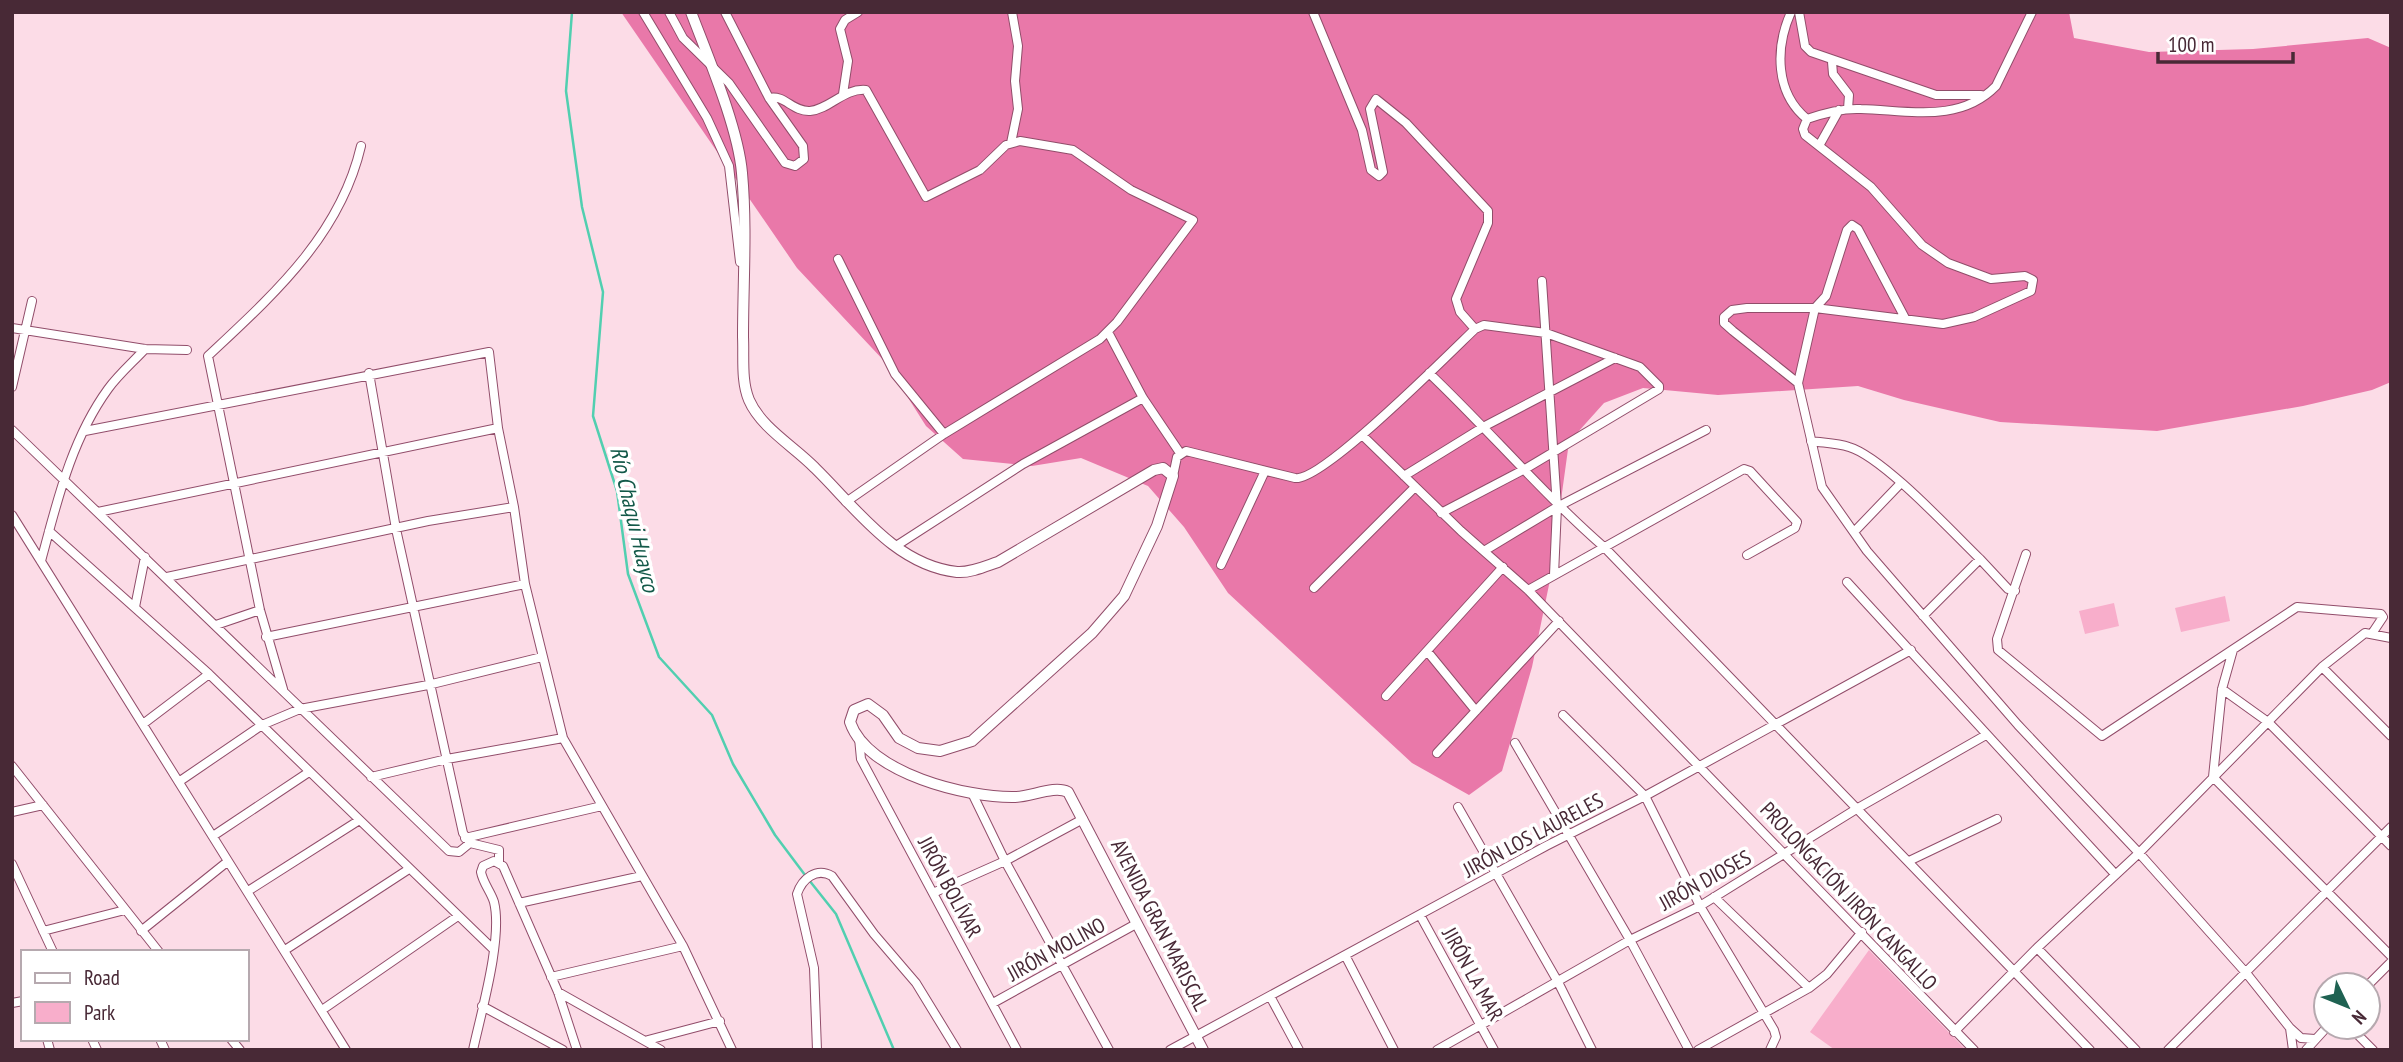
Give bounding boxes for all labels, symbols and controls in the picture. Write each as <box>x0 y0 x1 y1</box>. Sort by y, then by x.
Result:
scale bar <box>2158 21 2293 65</box>
text: 100 m <box>2168 31 2214 58</box>
water label: Río Chaqui Huayco <box>604 443 666 597</box>
street label: JIRÓN LOS LAURELES <box>1457 787 1608 884</box>
street label: PROLONGACIÓN JIRÓN CANGALLO <box>1755 796 1943 996</box>
street label: JIRÓN BOLÍVAR <box>912 831 988 942</box>
street label: AVENIDA GRAN MARISCAL <box>1105 835 1215 1016</box>
street label: JIRÓN DIOSES <box>1653 844 1756 917</box>
street label: JIRÓN MOLINO <box>1001 911 1110 987</box>
street label: JIRÓN LA MAR <box>1436 922 1510 1025</box>
legend <box>21 950 248 1041</box>
text: Road <box>84 964 120 991</box>
north arrow <box>2312 971 2382 1041</box>
text: Park <box>84 999 115 1026</box>
text: N <box>2347 1006 2372 1030</box>

